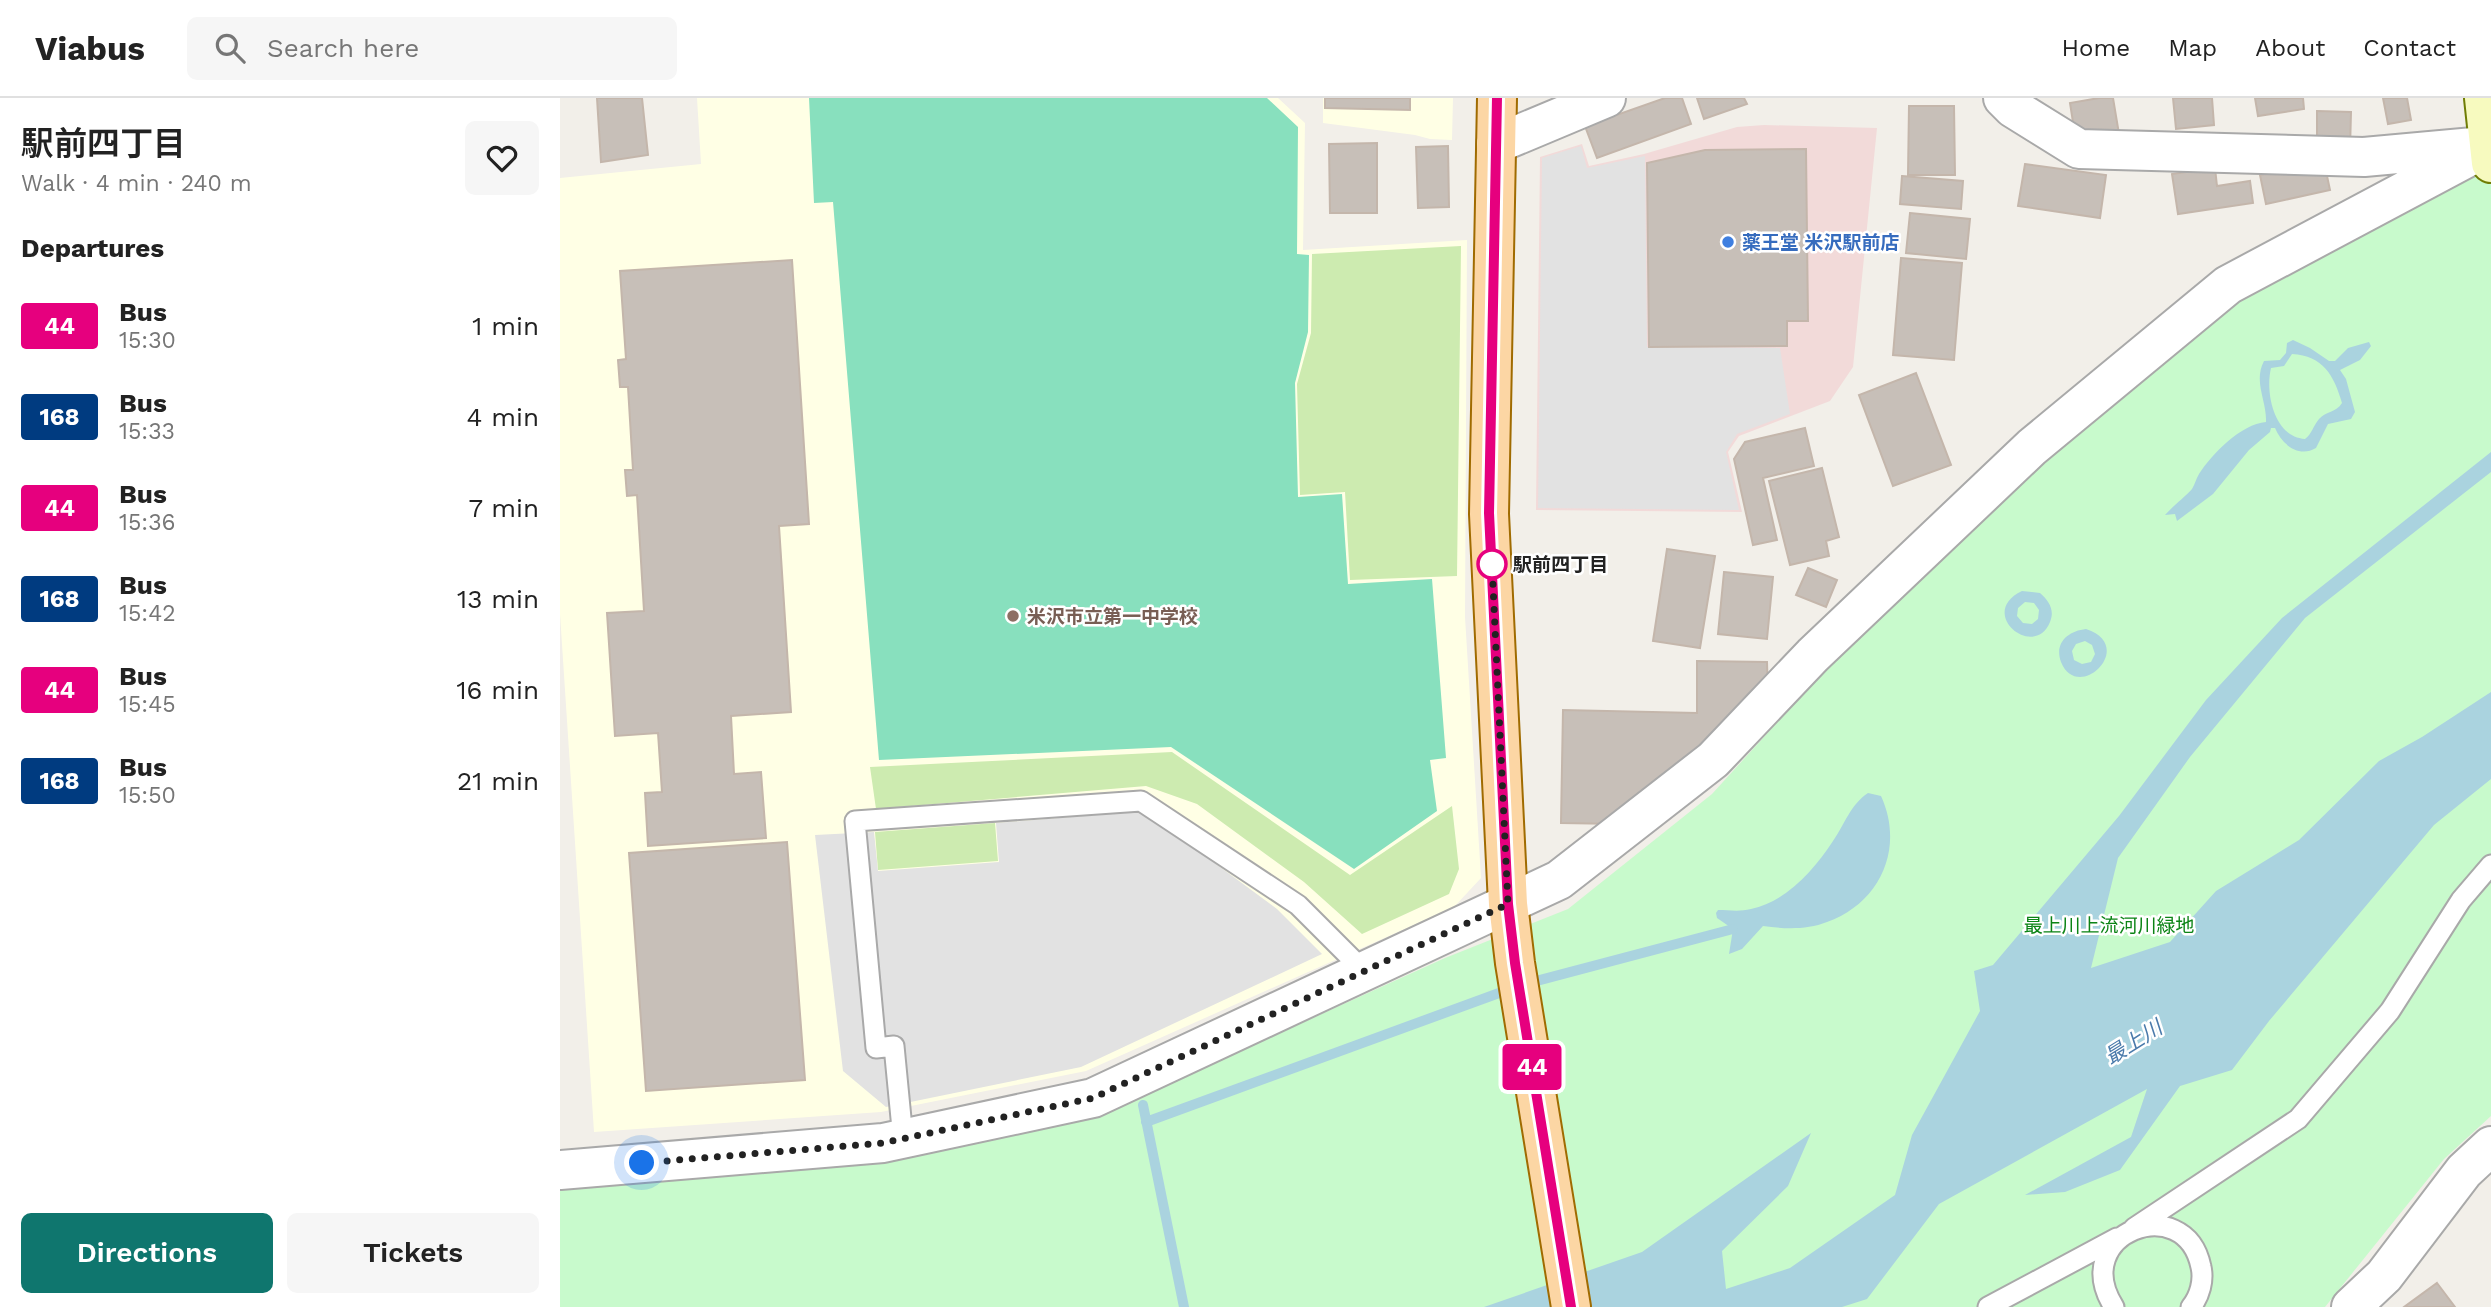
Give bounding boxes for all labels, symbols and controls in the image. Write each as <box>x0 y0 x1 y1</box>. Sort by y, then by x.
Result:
search box <box>187 17 677 80</box>
text: Viabus <box>35 29 145 68</box>
icon: search <box>211 29 249 67</box>
text: Search here <box>267 33 419 63</box>
text: Home <box>2062 34 2130 62</box>
text: Map <box>2168 34 2217 62</box>
text: About <box>2255 34 2325 62</box>
text: Contact <box>2363 34 2456 62</box>
button: heart <box>465 121 539 195</box>
text: 駅前四丁目 <box>21 124 186 163</box>
text: Walk · 4 min · 240 m <box>21 170 252 197</box>
place label: 薬王堂 米沢駅前店 <box>1742 231 1899 254</box>
text: Departures <box>21 233 164 263</box>
marker: 薬王堂 米沢駅前店 <box>1720 234 1736 250</box>
text: Bus <box>119 297 167 327</box>
text: 1 min <box>472 311 539 341</box>
text: 44 <box>44 312 75 340</box>
text: 15:30 <box>119 327 176 354</box>
text: Bus <box>119 388 167 418</box>
text: 4 min <box>466 402 539 432</box>
text: 168 <box>39 403 80 431</box>
text: 15:33 <box>119 418 175 445</box>
text: Bus <box>119 479 167 509</box>
text: 7 min <box>469 493 539 523</box>
text: 44 <box>44 494 75 522</box>
text: 15:36 <box>119 509 176 536</box>
marker: 駅前四丁目 <box>1477 549 1507 579</box>
place label: 駅前四丁目 <box>1513 553 1608 576</box>
text: Bus <box>119 570 167 600</box>
text: 13 min <box>457 584 539 614</box>
text: 168 <box>39 585 80 613</box>
text: 15:42 <box>119 600 176 627</box>
place label: 米沢市立第一中学校 <box>1027 605 1198 628</box>
marker: 米沢市立第一中学校 <box>1005 608 1021 624</box>
text: Bus <box>119 661 167 691</box>
text: 16 min <box>456 675 539 705</box>
text: 44 <box>44 676 75 704</box>
text: 15:45 <box>119 691 176 718</box>
text: Bus <box>119 752 167 782</box>
text: 21 min <box>457 766 539 796</box>
text: 168 <box>39 767 80 795</box>
text: 15:50 <box>119 782 176 809</box>
park label: 最上川上流河川緑地 <box>2023 914 2195 937</box>
water label: 最上川 <box>2100 1014 2168 1069</box>
line badge: 44 <box>1500 1044 1564 1090</box>
text: 44 <box>1516 1053 1548 1081</box>
your location <box>624 1145 659 1180</box>
button: Directions <box>21 1213 273 1293</box>
button: Tickets <box>287 1213 539 1293</box>

